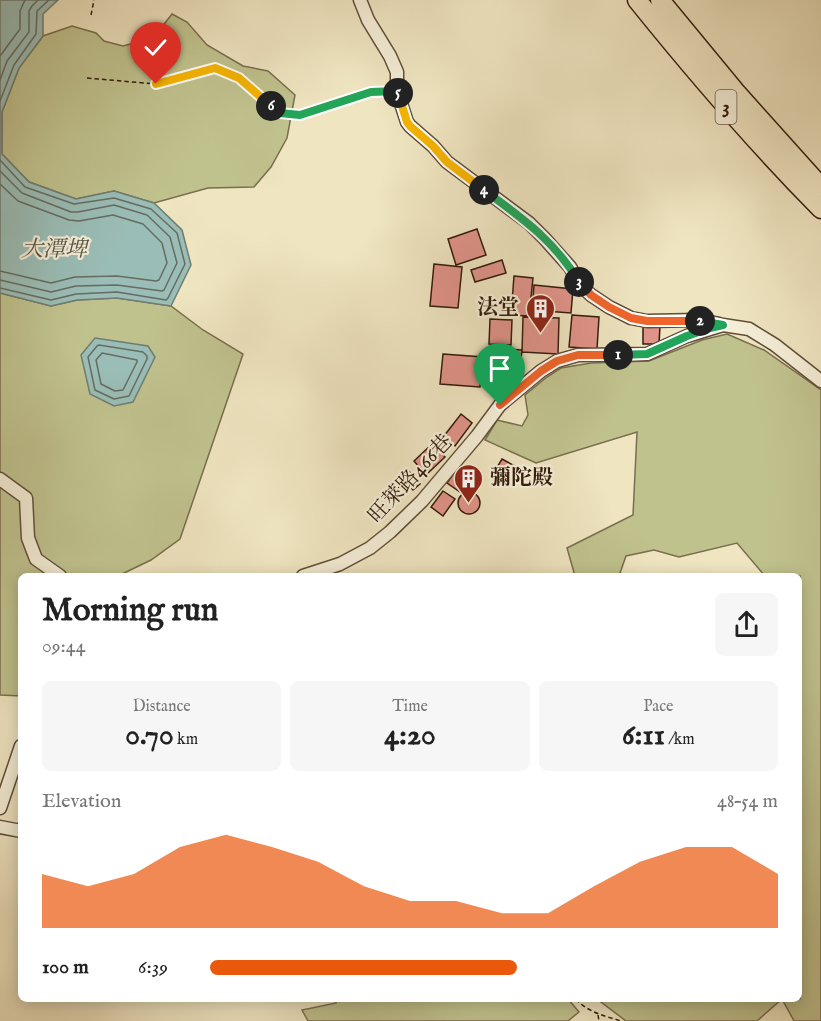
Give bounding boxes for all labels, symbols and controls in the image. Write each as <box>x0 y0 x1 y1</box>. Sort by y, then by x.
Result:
pin <box>130 22 181 84</box>
icon: check <box>139 31 172 64</box>
pin: 5 <box>383 78 413 108</box>
text: 5 <box>395 83 401 103</box>
road number: 3 <box>716 90 736 124</box>
pin: 6 <box>256 91 286 121</box>
text: 6 <box>268 96 274 116</box>
pin: 4 <box>469 175 499 205</box>
text: 4 <box>480 180 488 200</box>
water label: 大潭埤 <box>21 236 90 264</box>
pin: 3 <box>564 267 594 297</box>
text: 3 <box>576 272 582 292</box>
building icon: 法堂 <box>524 292 556 334</box>
place label: 法堂 <box>477 295 519 322</box>
pin: 2 <box>685 306 715 336</box>
text: 2 <box>696 311 704 331</box>
pin: 1 <box>603 340 633 370</box>
pin <box>474 343 525 405</box>
text: 1 <box>615 345 621 365</box>
icon: arrive <box>483 352 516 385</box>
street label: 旺萊路466巷 <box>363 429 459 529</box>
building icon: 彌陀殿 <box>453 462 485 504</box>
place label: 彌陀殿 <box>490 465 553 492</box>
text: Morning run <box>42 590 218 632</box>
button: share <box>715 593 778 656</box>
text: 09:44 <box>42 634 85 659</box>
text: Distance <box>133 697 191 717</box>
text: Time <box>392 697 428 717</box>
text: Pace <box>643 697 673 717</box>
text: 0.70 <box>125 717 174 755</box>
text: 4:20 <box>384 717 436 755</box>
text: 6:11 <box>622 717 665 755</box>
text: km <box>174 730 198 750</box>
text: /km <box>665 730 695 750</box>
text: Elevation <box>42 789 121 814</box>
text: 48–54 m <box>717 789 778 814</box>
text: 100 m <box>42 955 89 980</box>
text: 6:39 <box>138 955 168 980</box>

